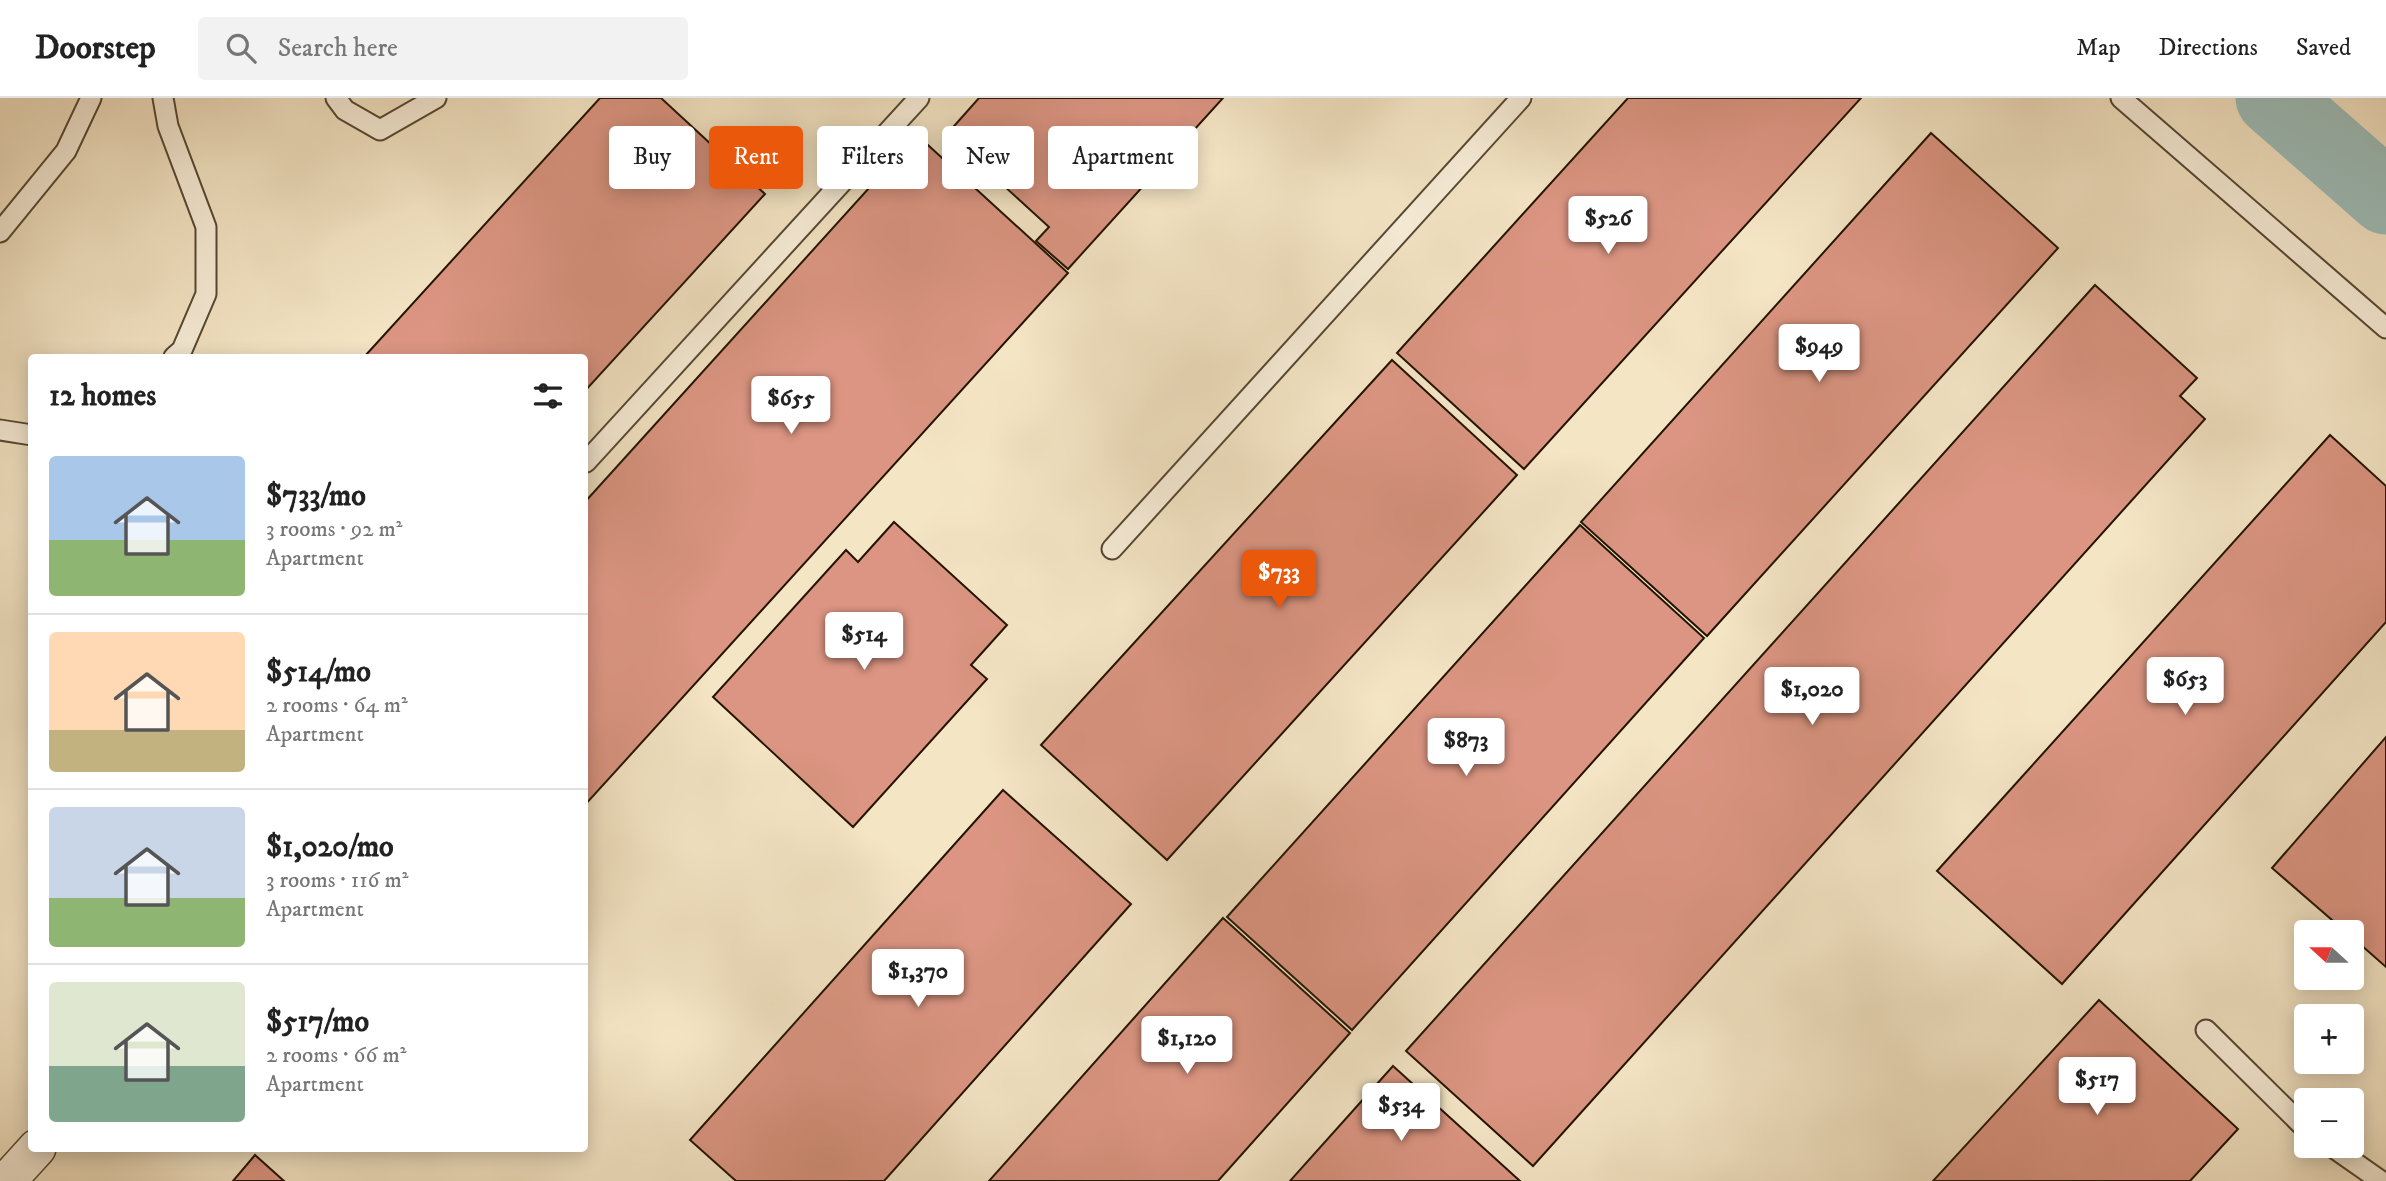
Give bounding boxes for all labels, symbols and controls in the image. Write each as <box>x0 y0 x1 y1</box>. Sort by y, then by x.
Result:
search box <box>198 17 688 80</box>
text: Doorstep <box>35 28 156 69</box>
icon: search <box>222 29 260 67</box>
text: Search here <box>278 32 398 65</box>
text: Map <box>2076 33 2121 63</box>
text: Directions <box>2159 33 2258 63</box>
text: Saved <box>2296 33 2351 63</box>
chip: Buy <box>609 126 695 189</box>
chip: Rent <box>709 126 803 189</box>
chip: Filters <box>817 126 928 189</box>
chip: New <box>942 126 1034 189</box>
chip: Apartment <box>1048 126 1198 189</box>
pin: $526 <box>1567 197 1649 256</box>
text: $526 <box>1584 204 1632 233</box>
pin: $949 <box>1778 324 1860 384</box>
text: $949 <box>1795 332 1843 361</box>
pin: $655 <box>750 376 832 436</box>
icon: filters <box>529 377 567 415</box>
text: 12 homes <box>49 378 156 415</box>
text: $655 <box>767 384 815 413</box>
text: $733/mo <box>266 478 366 515</box>
icon: home <box>105 484 189 568</box>
text: 3 rooms · 92 m² <box>266 515 403 544</box>
text: Apartment <box>266 544 364 573</box>
pin: $733 <box>1238 550 1320 610</box>
text: $733 <box>1258 558 1300 587</box>
pin: $514 <box>823 612 905 672</box>
text: $514 <box>841 620 887 649</box>
text: $514/mo <box>266 654 371 691</box>
pin: $653 <box>2144 658 2226 717</box>
icon: home <box>105 660 189 744</box>
text: $653 <box>2163 665 2207 694</box>
pin: $1,020 <box>1755 668 1869 727</box>
text: $1,020 <box>1780 675 1844 704</box>
text: 2 rooms · 64 m² <box>266 691 408 720</box>
pin: $873 <box>1425 718 1507 778</box>
text: Apartment <box>266 720 364 749</box>
text: $873 <box>1444 726 1488 755</box>
text: $1,020/mo <box>266 829 394 866</box>
icon: home <box>105 835 189 919</box>
text: 3 rooms · 116 m² <box>266 866 409 895</box>
text: Apartment <box>266 895 364 924</box>
north arrow <box>2294 920 2364 990</box>
map controls <box>2294 920 2364 1158</box>
pin: $1,370 <box>861 950 975 1009</box>
text: $1,370 <box>888 957 948 986</box>
text: $517/mo <box>266 1004 369 1041</box>
button: + <box>2294 1004 2364 1074</box>
icon: home <box>105 1010 189 1094</box>
pin: $1,120 <box>1130 1016 1244 1076</box>
text: $1,120 <box>1157 1024 1217 1053</box>
text: 2 rooms · 66 m² <box>266 1041 406 1070</box>
pin: $517 <box>2056 1058 2138 1117</box>
text: $517 <box>2075 1065 2119 1094</box>
text: Apartment <box>266 1070 364 1099</box>
pin: $534 <box>1360 1084 1442 1143</box>
button: − <box>2294 1088 2364 1158</box>
text: $534 <box>1378 1091 1424 1120</box>

